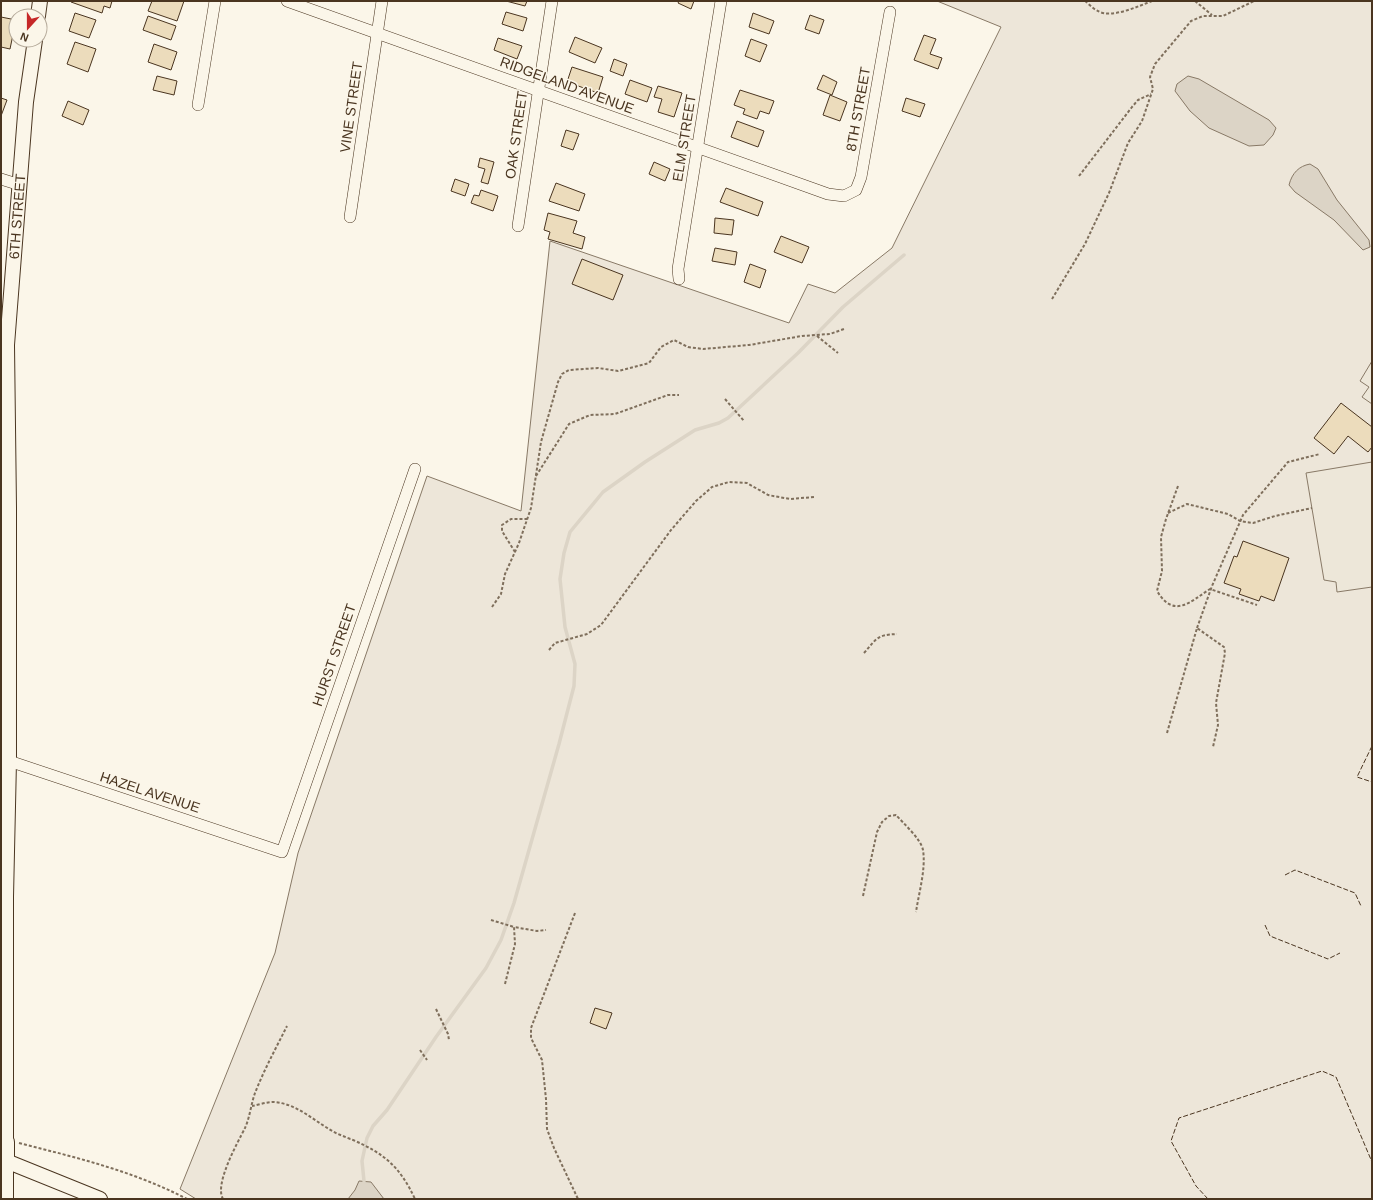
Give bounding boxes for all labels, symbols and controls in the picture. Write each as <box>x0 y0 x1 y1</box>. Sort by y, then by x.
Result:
north arrow <box>8 8 48 48</box>
text: N <box>19 30 30 44</box>
street label: RIDGELAND AVENUE <box>498 53 636 117</box>
street label: VINE STREET <box>337 60 365 154</box>
street label: 8TH STREET <box>843 65 873 153</box>
street label: OAK STREET <box>502 90 530 180</box>
street label: ELM STREET <box>669 93 699 183</box>
street label: 6TH STREET <box>6 173 28 260</box>
street label: HURST STREET <box>309 601 359 708</box>
street label: HAZEL AVENUE <box>98 768 202 816</box>

